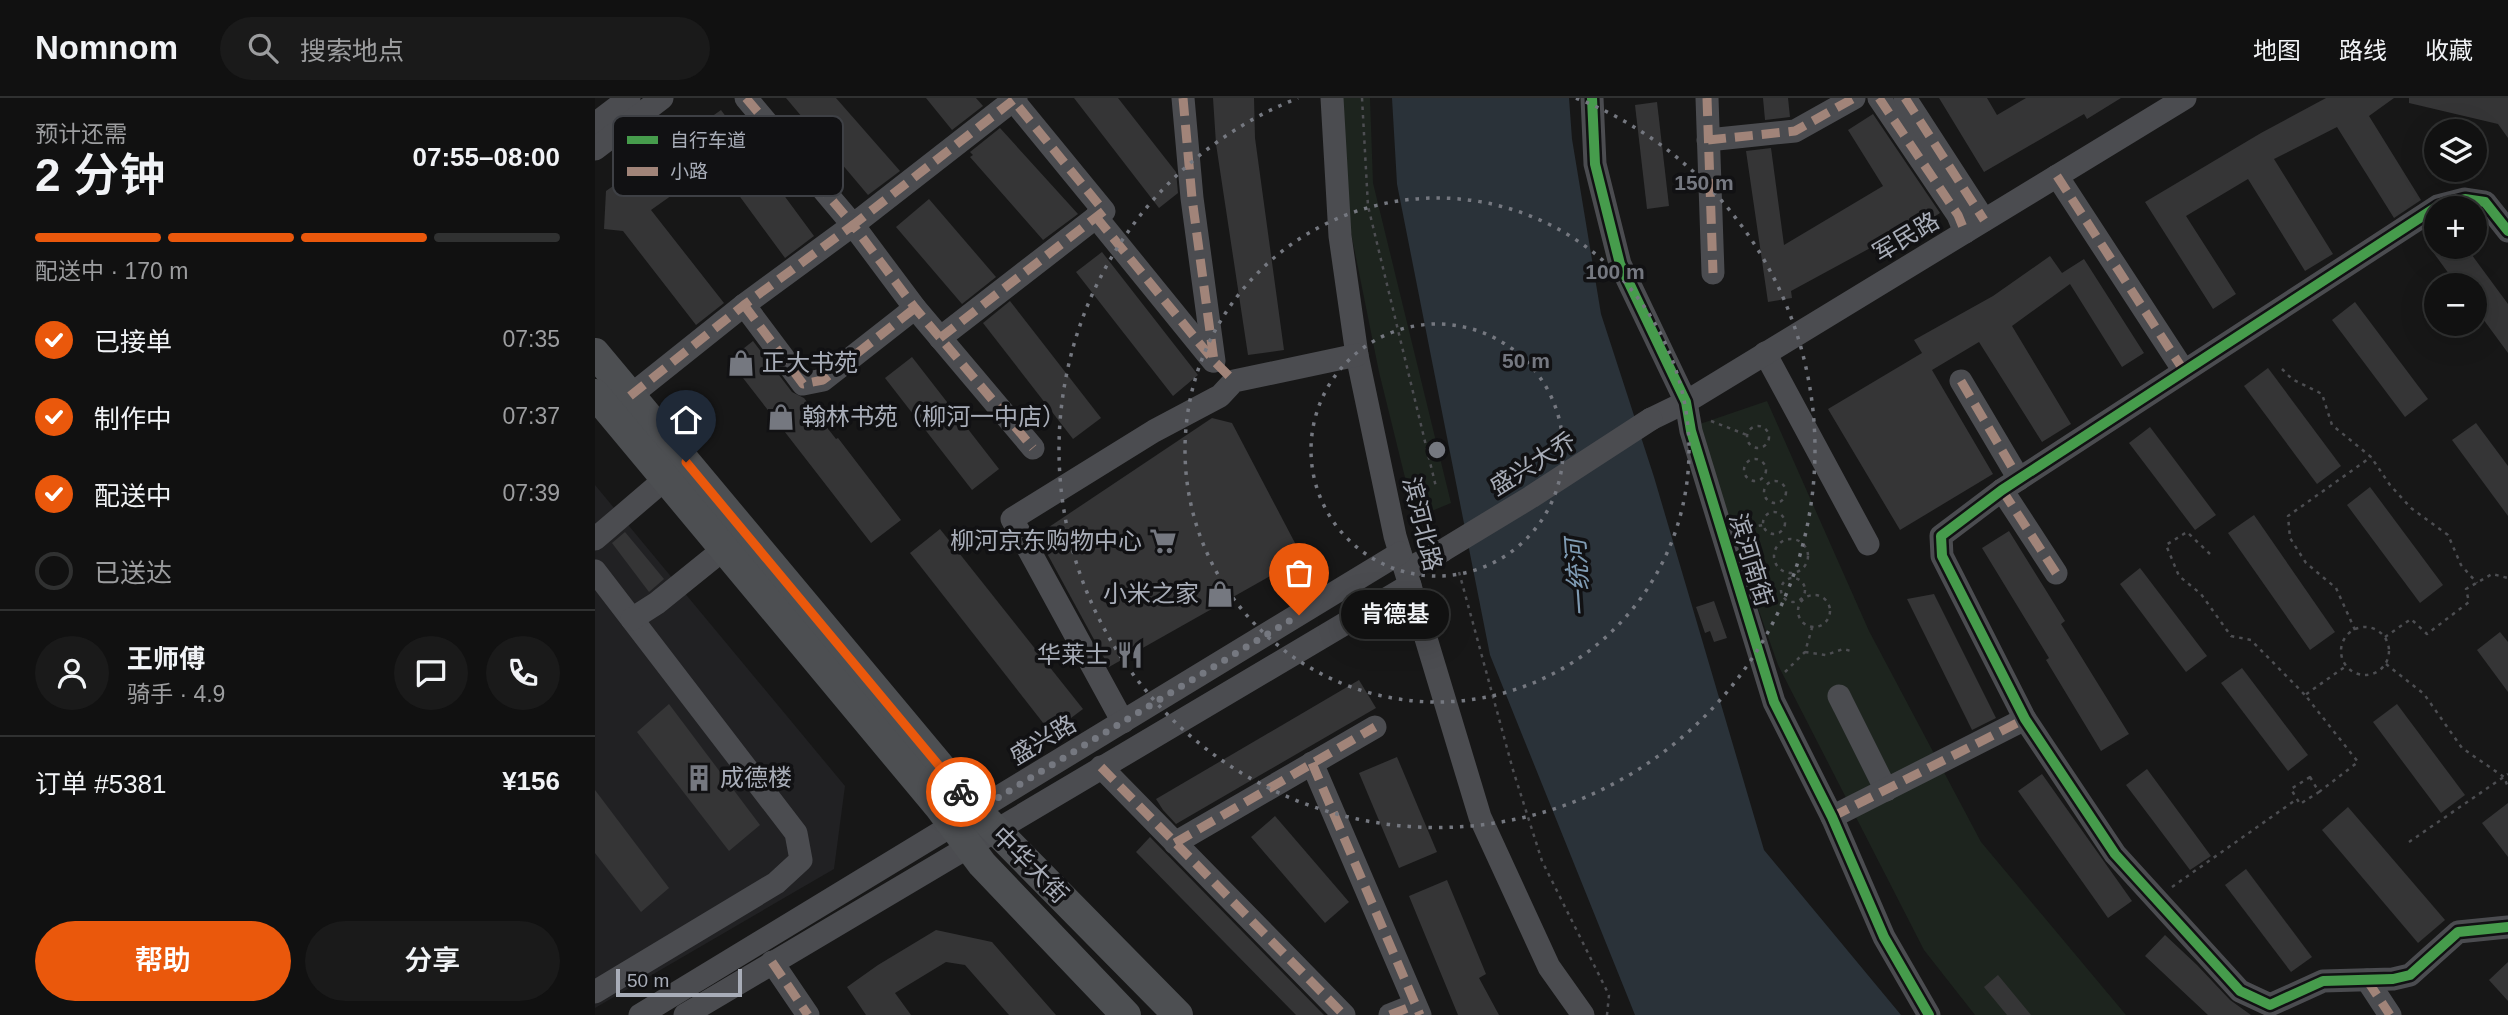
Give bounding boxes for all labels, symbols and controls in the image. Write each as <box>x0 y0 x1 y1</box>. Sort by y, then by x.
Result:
search box <box>220 17 710 80</box>
text: Nomnom <box>35 29 178 66</box>
icon: search <box>244 29 282 67</box>
text: 搜索地点 <box>300 36 404 66</box>
text: 地图 <box>2253 37 2301 64</box>
text: 路线 <box>2339 37 2387 64</box>
text: 收藏 <box>2425 37 2473 64</box>
legend <box>613 116 843 196</box>
map controls <box>2424 119 2487 336</box>
button: layers <box>2424 119 2487 182</box>
text: 预计还需 <box>35 121 127 147</box>
text: 自行车道 <box>670 130 746 151</box>
text: 07:55–08:00 <box>413 142 560 172</box>
text: 2 分钟 <box>35 149 165 201</box>
text: 小路 <box>670 161 708 182</box>
text: 150 m <box>1674 171 1734 194</box>
button: + <box>2424 196 2487 259</box>
street label: 军民路 <box>1868 206 1944 267</box>
text: 配送中 · 170 m <box>35 258 188 284</box>
text: 100 m <box>1585 260 1645 283</box>
button: − <box>2424 273 2487 336</box>
icon: check <box>35 321 73 359</box>
text: 07:35 <box>502 326 560 352</box>
text: 已接单 <box>94 327 172 357</box>
shop icon: 正大书苑 <box>726 348 756 378</box>
place label: 正大书苑 <box>762 349 858 376</box>
text: 50 m <box>1502 349 1550 372</box>
pin <box>656 390 716 462</box>
icon: check <box>35 398 73 436</box>
icon: home <box>667 401 705 439</box>
shop icon: 翰林书苑（柳河一中店） <box>766 402 796 432</box>
text: 07:37 <box>502 403 560 429</box>
place label: 翰林书苑（柳河一中店） <box>802 403 1066 430</box>
text: 制作中 <box>94 404 172 434</box>
street label: 盛兴大乔 <box>1485 427 1581 500</box>
centre of rings <box>1425 438 1449 462</box>
street label: 滨河北路 <box>1398 474 1447 574</box>
icon: check <box>35 475 73 513</box>
text: 07:39 <box>502 480 560 506</box>
text: 配送中 <box>94 481 172 511</box>
street label: 滨河南街 <box>1725 510 1778 610</box>
supermarket icon: 柳河京东购物中心 <box>1148 526 1178 556</box>
place label: 柳河京东购物中心 <box>950 527 1142 554</box>
water label: 一统河 <box>1560 533 1596 618</box>
pin <box>1269 543 1329 615</box>
icon: bag <box>1280 554 1318 592</box>
text: 已送达 <box>94 558 172 588</box>
shop icon: 小米之家 <box>1205 579 1235 609</box>
place label: 小米之家 <box>1103 580 1199 607</box>
callout: 肯德基 <box>1341 590 1449 640</box>
text: 肯德基 <box>1361 601 1430 627</box>
button: person <box>35 636 109 710</box>
button: chat <box>394 636 468 710</box>
button: phone <box>486 636 560 710</box>
restaurant icon: 华莱士 <box>1115 640 1145 670</box>
place label: 华莱士 <box>1037 641 1109 668</box>
text: 王师傅 <box>127 644 205 674</box>
text: 骑手 · 4.9 <box>127 681 225 707</box>
street label: 盛兴路 <box>1005 709 1081 770</box>
courier <box>926 757 996 827</box>
building icon: 成德楼 <box>684 763 714 793</box>
place label: 成德楼 <box>720 764 792 791</box>
text: ¥156 <box>502 766 560 796</box>
text: 订单 #5381 <box>35 769 167 799</box>
icon: bike <box>942 773 980 811</box>
street label: 中华大街 <box>987 821 1074 908</box>
button: 帮助 <box>35 921 291 1001</box>
button: 分享 <box>305 921 560 1001</box>
scale bar <box>616 966 742 998</box>
text: 50 m <box>627 970 669 991</box>

